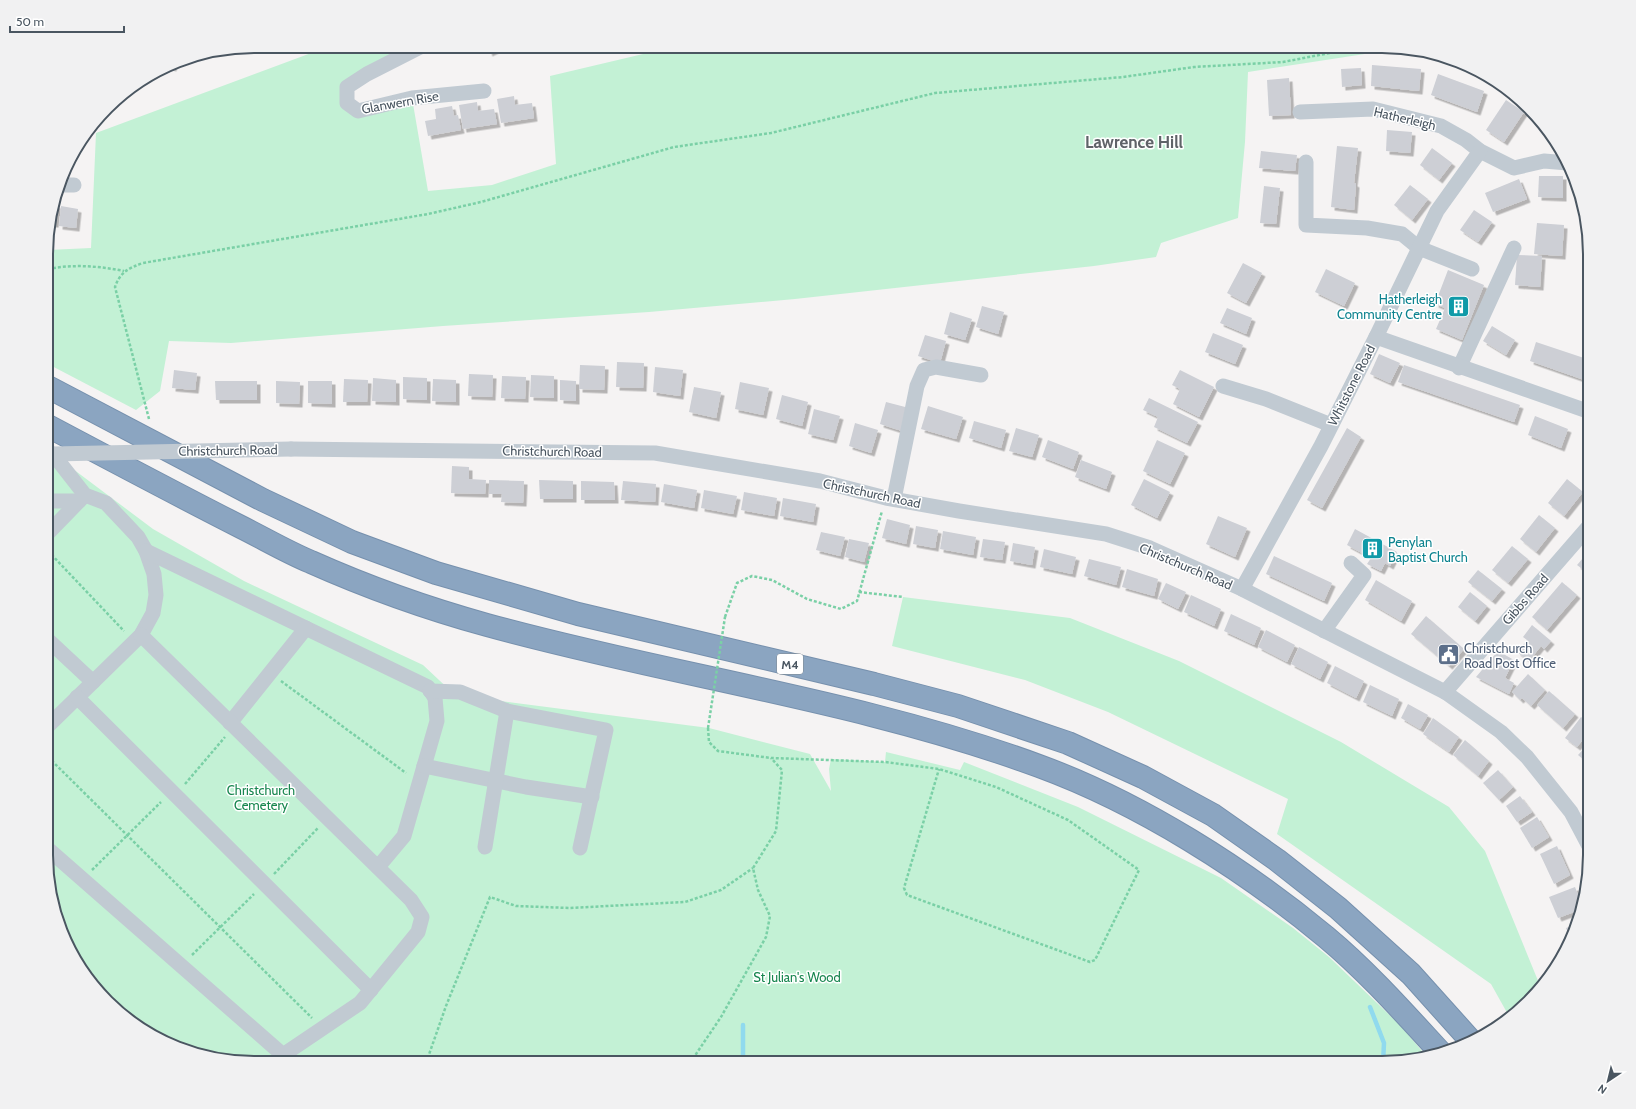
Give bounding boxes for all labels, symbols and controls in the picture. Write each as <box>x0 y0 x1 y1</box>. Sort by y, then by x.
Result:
scale bar <box>10 8 124 34</box>
text: 50 m <box>16 14 44 29</box>
street label: Glanwern Rise <box>360 87 440 117</box>
street label: Hatherleigh <box>1372 103 1438 133</box>
district label: Lawrence Hill <box>1085 132 1184 152</box>
place label: Hatherleigh Community Centre <box>1337 291 1442 322</box>
building icon: Hatherleigh Community Centre <box>1445 293 1471 319</box>
street label: Whitstone Road <box>1324 342 1378 428</box>
street label: Christchurch Road <box>178 441 278 459</box>
street label: Christchurch Road <box>502 442 602 460</box>
street label: Christchurch Road <box>822 475 922 511</box>
place label: Penylan Baptist Church <box>1388 534 1468 565</box>
building icon: Penylan Baptist Church <box>1359 536 1385 562</box>
street label: Christchurch Road <box>1137 539 1235 593</box>
street label: Gibbs Road <box>1499 570 1551 628</box>
place label: Christchurch Road Post Office <box>1464 640 1556 671</box>
public building icon: Christchurch Road Post Office <box>1435 642 1461 668</box>
road number: M4 <box>777 654 803 674</box>
park label: Christchurch Cemetery <box>227 782 295 813</box>
park label: St Julian's Wood <box>753 969 841 985</box>
north arrow <box>1588 1061 1628 1101</box>
text: N <box>1595 1081 1609 1097</box>

